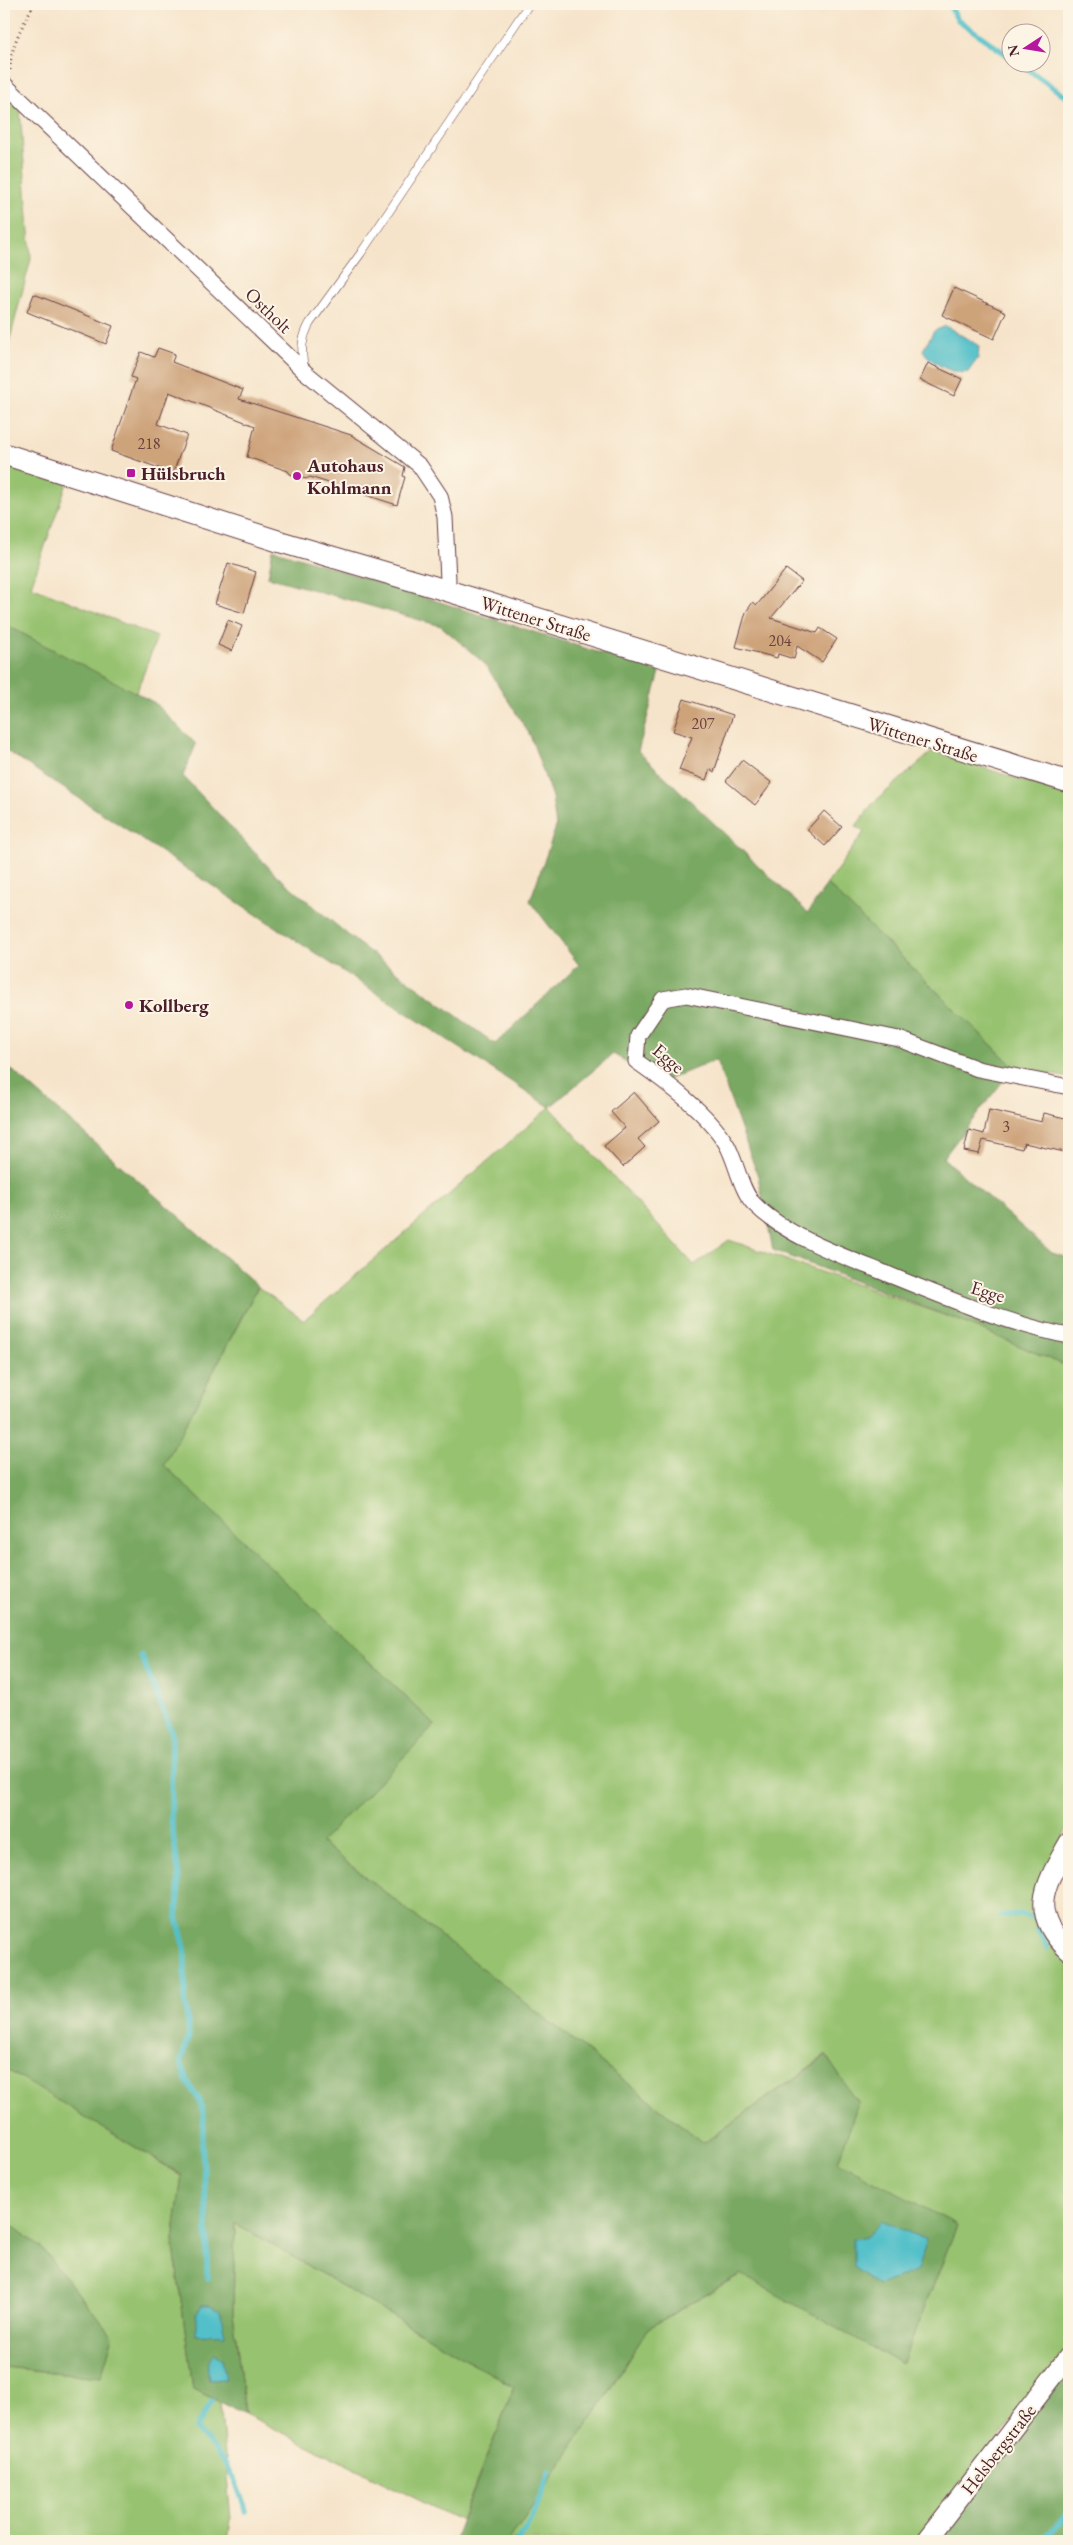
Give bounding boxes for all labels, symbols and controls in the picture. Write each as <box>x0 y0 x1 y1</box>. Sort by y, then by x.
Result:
north arrow <box>1000 22 1050 72</box>
text: N <box>1003 43 1023 58</box>
street label: Ostholt <box>240 282 298 339</box>
house number: 218 <box>137 433 161 454</box>
place label: Autohaus Kohlmann <box>306 453 392 500</box>
place label: Hülsbruch <box>141 461 226 486</box>
marker: Hülsbruch <box>125 467 137 479</box>
marker: Autohaus Kohlmann <box>291 470 303 482</box>
street label: Wittener Straße <box>478 590 594 647</box>
house number: 204 <box>768 630 792 651</box>
street label: Wittener Straße <box>865 711 981 768</box>
house number: 207 <box>691 713 715 734</box>
place label: Kollberg <box>139 993 209 1018</box>
marker: Kollberg <box>123 999 135 1011</box>
street label: Egge <box>647 1038 690 1079</box>
house number: 3 <box>1002 1116 1010 1137</box>
street label: Egge <box>968 1274 1008 1308</box>
street label: Helsbergstraße <box>955 2399 1042 2500</box>

